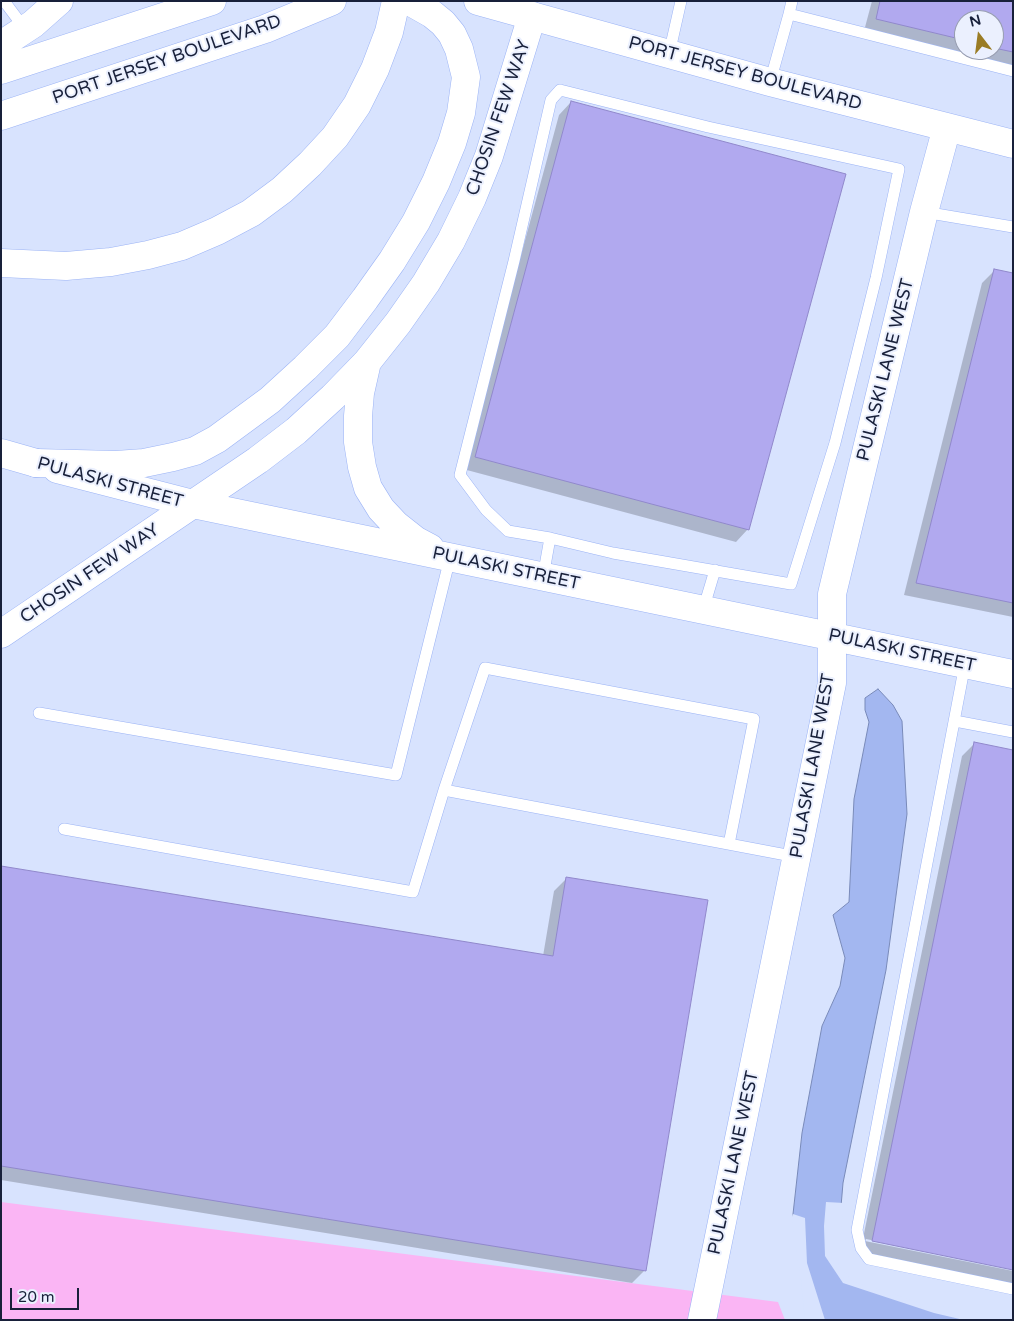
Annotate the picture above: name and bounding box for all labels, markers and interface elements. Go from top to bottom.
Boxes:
north arrow [954,10,1004,60]
street label: PORT JERSEY BOULEVARD [50,11,284,109]
text: N [968,11,983,31]
street label: PORT JERSEY BOULEVARD [626,32,864,116]
street label: CHOSIN FEW WAY [462,37,536,199]
street label: PULASKI LANE WEST [853,277,919,463]
street label: PULASKI STREET [35,453,185,513]
street label: CHOSIN FEW WAY [16,519,164,629]
street label: PULASKI STREET [430,543,582,595]
street label: PULASKI STREET [826,625,978,677]
street label: PULASKI LANE WEST [786,672,840,860]
street label: PULASKI LANE WEST [704,1069,764,1257]
scale bar [12,1278,81,1310]
text: 20 m [18,1288,55,1306]

